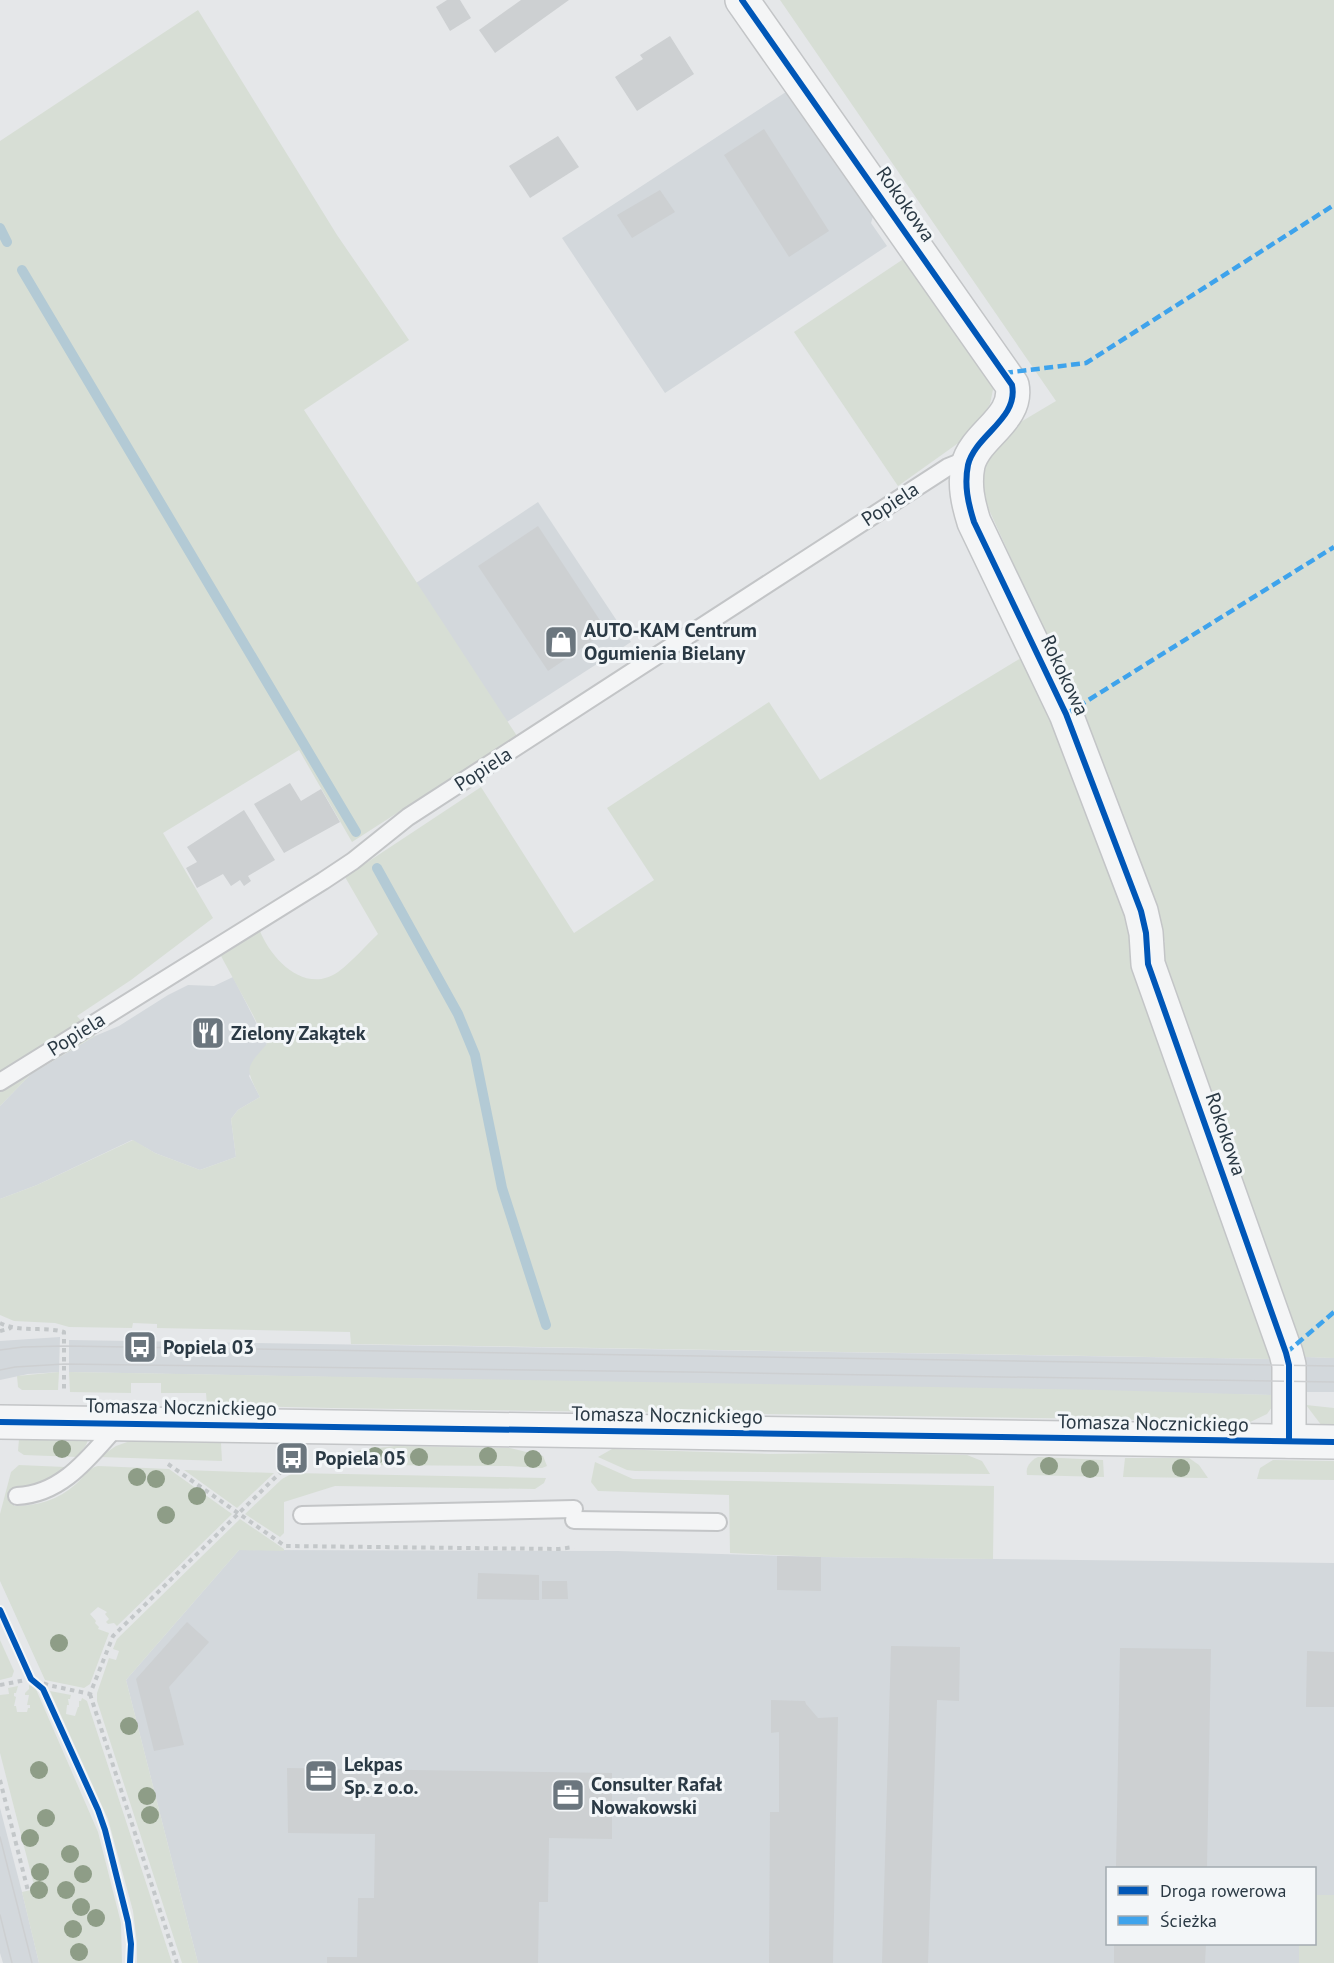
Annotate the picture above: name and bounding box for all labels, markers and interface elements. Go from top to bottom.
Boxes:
street label: Rokokowa [871,161,941,247]
street label: Popiela [856,476,924,532]
place label: AUTO-KAM Centrum Ogumienia Bielany [584,617,757,666]
shop icon: AUTO-KAM Centrum Ogumienia Bielany [543,624,579,660]
street label: Rokokowa [1035,630,1095,720]
street label: Popiela [449,741,517,797]
street label: Popiela [42,1006,110,1062]
restaurant icon: Zielony Zakątek [190,1015,226,1051]
place label: Zielony Zakątek [231,1020,366,1046]
street label: Rokokowa [1200,1089,1252,1179]
bus stop icon: Popiela 03 [122,1329,158,1365]
place label: Popiela 03 [163,1334,254,1360]
street label: Tomasza Nocznickiego [85,1392,277,1422]
street label: Tomasza Nocznickiego [571,1400,763,1430]
street label: Tomasza Nocznickiego [1057,1408,1249,1438]
bus stop icon: Popiela 05 [274,1440,310,1476]
place label: Popiela 05 [315,1445,406,1471]
place label: Lekpas Sp. z o.o. [344,1751,418,1800]
office icon: Lekpas Sp. z o.o. [303,1758,339,1794]
place label: Consulter Rafał Nowakowski [591,1771,723,1820]
office icon: Consulter Rafał Nowakowski [550,1777,586,1813]
legend [1106,1867,1316,1945]
text: Droga rowerowa [1160,1879,1286,1902]
text: Ścieżka [1160,1909,1217,1932]

